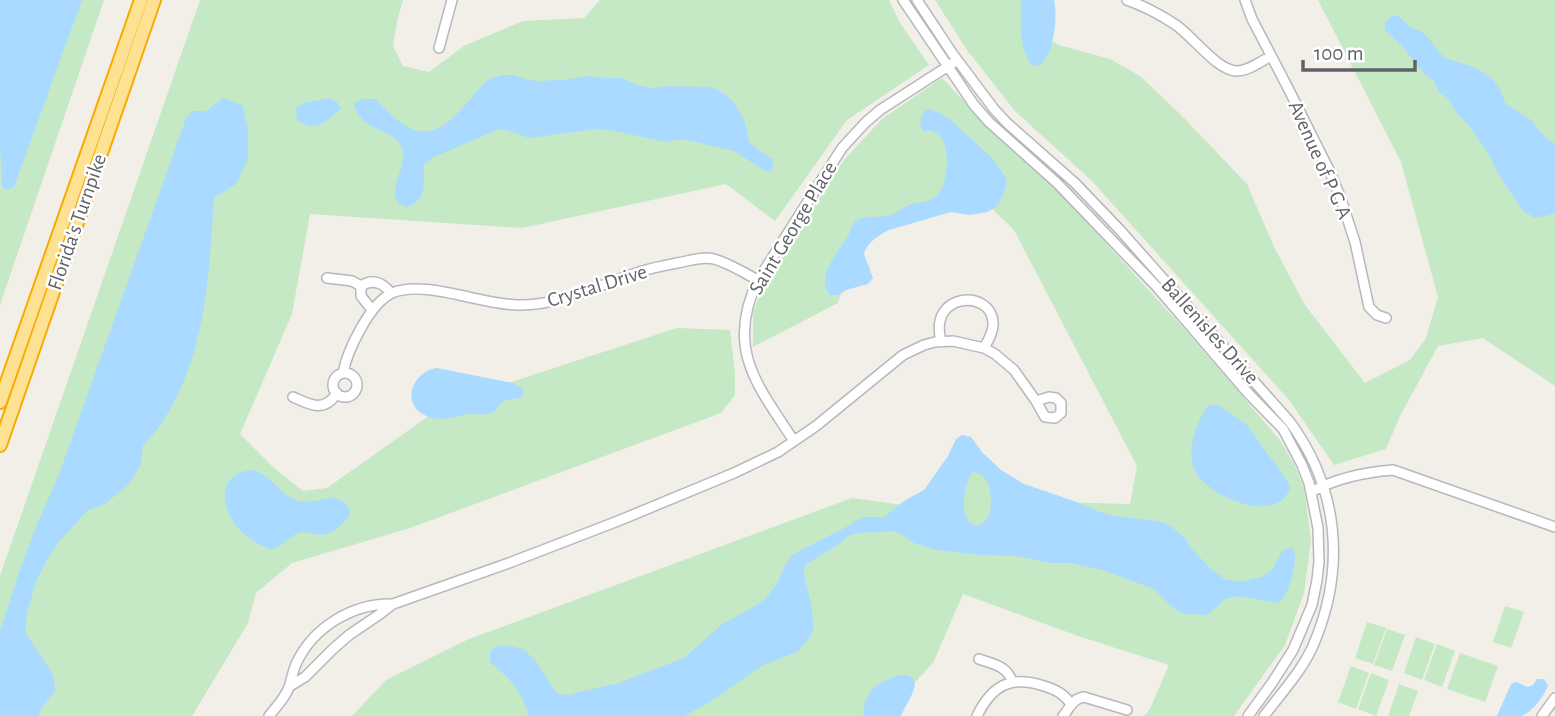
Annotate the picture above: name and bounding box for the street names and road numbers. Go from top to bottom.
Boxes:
street label: Avenue of P G A [1285,98,1355,222]
street label: Florida's Turnpike [44,151,110,293]
street label: Saint George Place [745,158,841,298]
street label: Crystal Drive [545,261,649,311]
street label: Ballenisles Drive [1157,274,1263,388]

